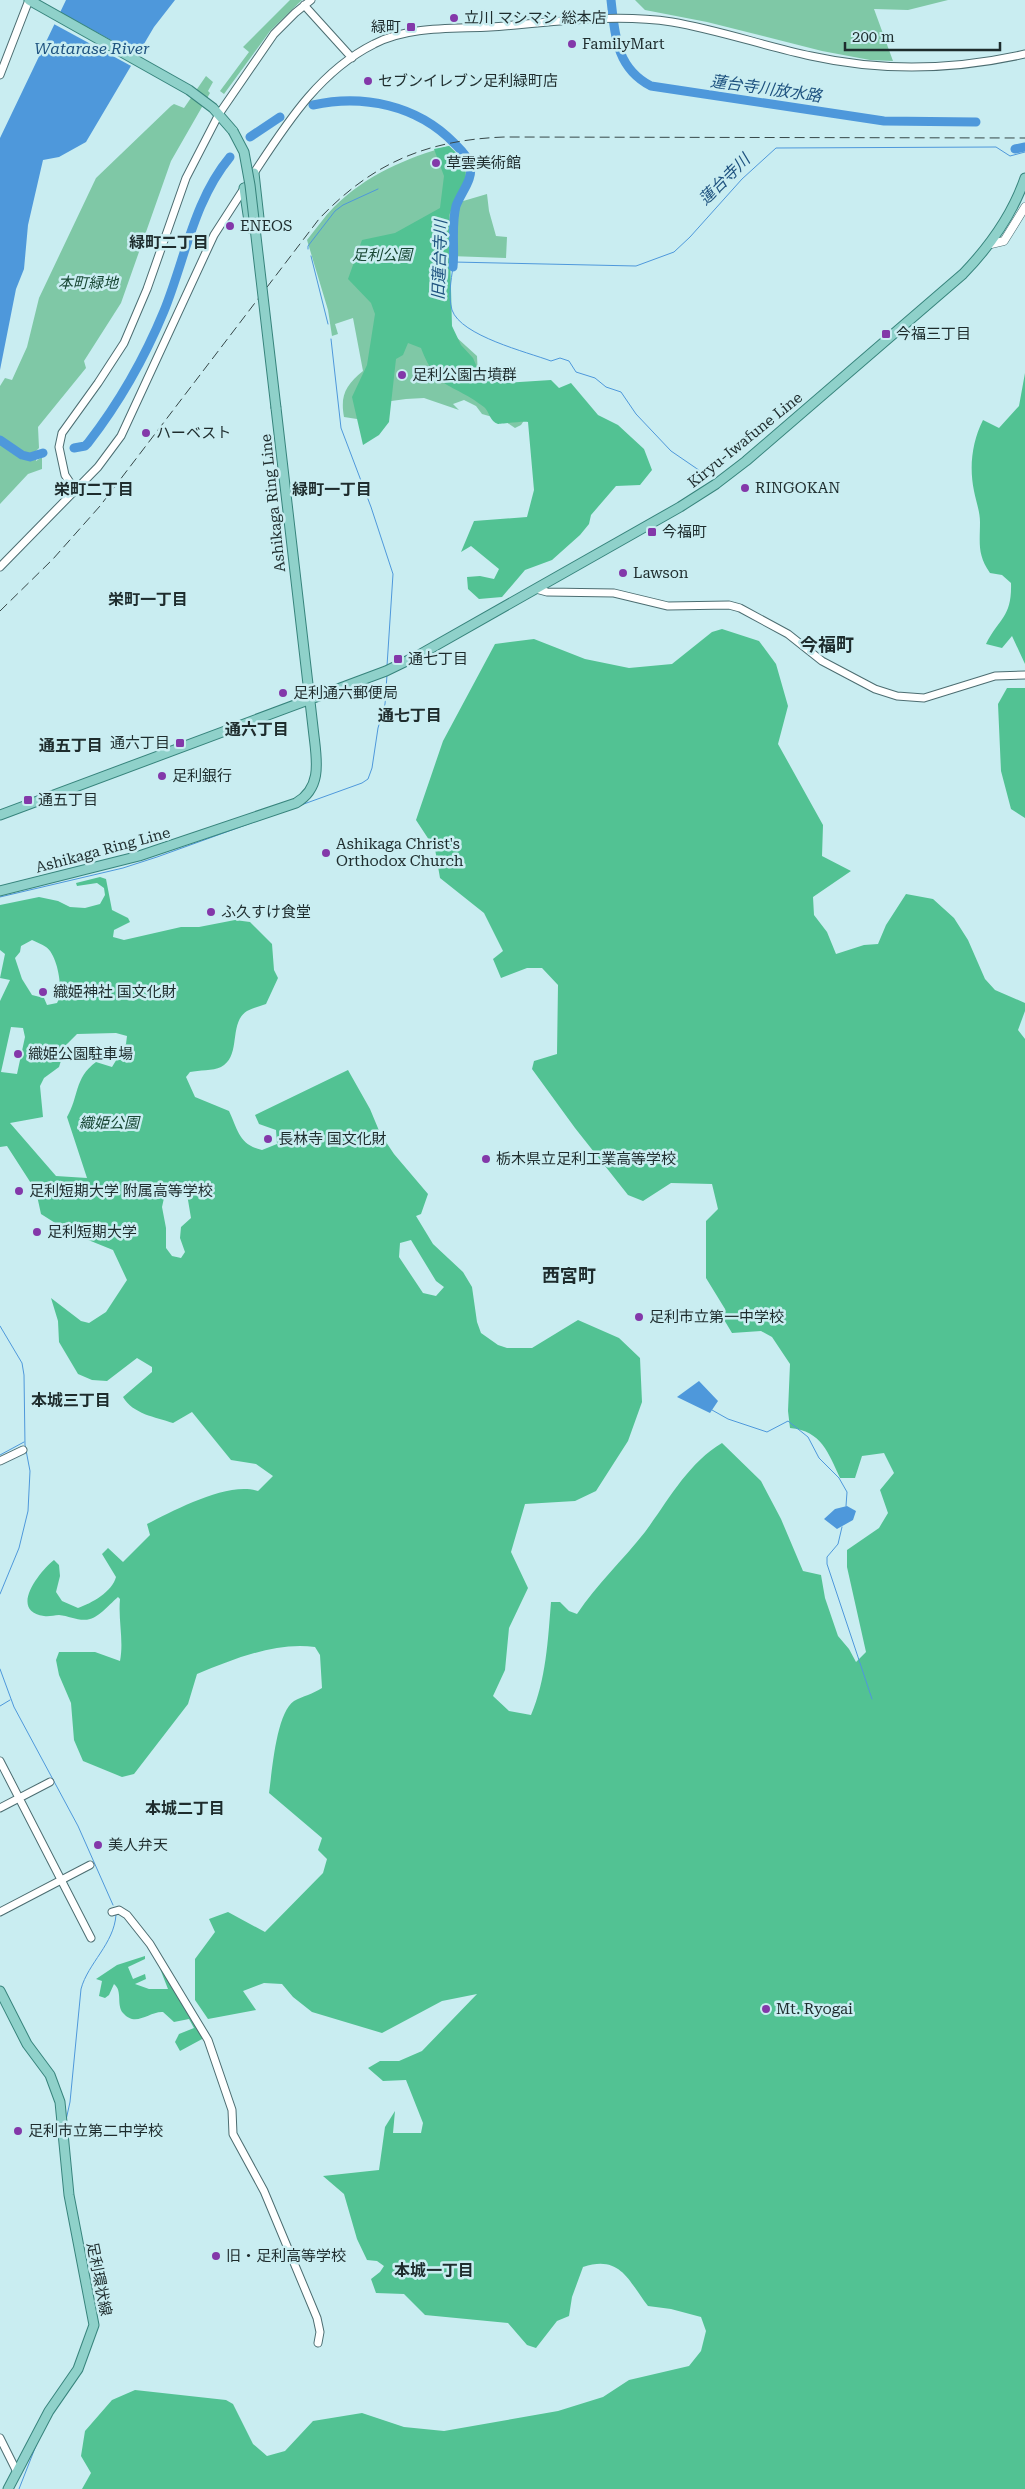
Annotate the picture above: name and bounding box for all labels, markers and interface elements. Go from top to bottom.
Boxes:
place label: 立川 マシマシ 総本店 [464,9,607,27]
marker: 立川 マシマシ 総本店 [448,12,460,24]
place label: 緑町 [371,18,401,36]
scale bar [845,20,1000,52]
marker: 緑町 [405,21,417,33]
text: 200 m [852,28,895,46]
place label: FamilyMart [582,35,665,53]
marker: FamilyMart [566,38,578,50]
water label: Watarase River [34,39,150,58]
water label: 蓮台寺川放水路 [709,71,825,106]
place label: セブンイレブン足利緑町店 [378,72,558,90]
marker: セブンイレブン足利緑町店 [362,75,374,87]
water label: 蓮台寺川 [695,149,755,209]
place label: 草雲美術館 [446,154,521,172]
marker: 草雲美術館 [430,157,442,169]
place label: ENEOS [240,217,292,235]
water label: 旧蓮台寺川 [429,218,450,300]
marker: ENEOS [224,220,236,232]
district label: 緑町二丁目 [129,233,209,252]
park label: 足利公園 [352,246,414,264]
park label: 本町緑地 [58,274,120,292]
place label: 今福三丁目 [896,325,971,343]
marker: 今福三丁目 [880,328,892,340]
place label: 足利公園古墳群 [412,366,517,384]
marker: 足利公園古墳群 [396,369,408,381]
street label: Kiryu-Iwafune Line [684,388,806,492]
place label: ハーベスト [156,424,231,442]
marker: ハーベスト [140,427,152,439]
street label: Ashikaga Ring Line [257,433,289,573]
place label: RINGOKAN [755,479,840,497]
district label: 栄町二丁目 [54,480,134,499]
district label: 緑町一丁目 [292,480,372,499]
marker: RINGOKAN [739,482,751,494]
place label: 今福町 [662,523,707,541]
marker: 今福町 [646,526,658,538]
place label: Lawson [633,564,689,582]
marker: Lawson [617,567,629,579]
district label: 栄町一丁目 [108,590,188,609]
district label: 今福町 [800,634,854,655]
place label: 通七丁目 [408,650,468,668]
marker: 通七丁目 [392,653,404,665]
place label: 足利通六郵便局 [293,684,398,702]
marker: 足利通六郵便局 [277,687,289,699]
district label: 通七丁目 [378,706,442,725]
district label: 通六丁目 [225,720,289,739]
place label: 通六丁目 [110,734,170,752]
district label: 通五丁目 [39,736,103,755]
marker: 通六丁目 [174,737,186,749]
place label: 足利銀行 [172,767,232,785]
marker: 足利銀行 [156,770,168,782]
place label: 通五丁目 [38,791,98,809]
marker: 通五丁目 [22,794,34,806]
street label: Ashikaga Ring Line [34,823,172,877]
place label: Ashikaga Christ's Orthodox Church [336,835,464,870]
marker: Ashikaga Christ's Orthodox Church [320,847,332,859]
place label: ふ久すけ食堂 [221,903,311,921]
marker: ふ久すけ食堂 [205,906,217,918]
place label: 織姫神社 国文化財 [53,983,177,1001]
marker: 織姫神社 国文化財 [37,986,49,998]
place label: 織姫公園駐車場 [28,1045,133,1063]
marker: 織姫公園駐車場 [12,1048,24,1060]
park label: 織姫公園 [79,1114,141,1132]
place label: 長林寺 国文化財 [278,1130,387,1148]
marker: 長林寺 国文化財 [262,1133,274,1145]
place label: 栃木県立足利工業高等学校 [496,1150,676,1168]
marker: 栃木県立足利工業高等学校 [480,1153,492,1165]
place label: 足利短期大学 附属高等学校 [29,1182,213,1200]
marker: 足利短期大学 附属高等学校 [13,1185,25,1197]
place label: 足利短期大学 [47,1223,137,1241]
marker: 足利短期大学 [31,1226,43,1238]
district label: 西宮町 [542,1265,596,1286]
place label: 足利市立第一中学校 [649,1308,784,1326]
marker: 足利市立第一中学校 [633,1311,645,1323]
district label: 本城三丁目 [31,1391,111,1410]
district label: 本城二丁目 [145,1799,225,1818]
place label: 美人弁天 [108,1836,168,1854]
marker: 美人弁天 [92,1839,104,1851]
place label: Mt. Ryogai [776,2000,853,2018]
marker: Mt. Ryogai [760,2003,772,2015]
place label: 足利市立第二中学校 [28,2122,163,2140]
marker: 足利市立第二中学校 [12,2125,24,2137]
street label: 足利環状線 [83,2240,115,2318]
place label: 旧・足利高等学校 [226,2247,346,2265]
marker: 旧・足利高等学校 [210,2250,222,2262]
district label: 本城一丁目 [394,2261,474,2280]

